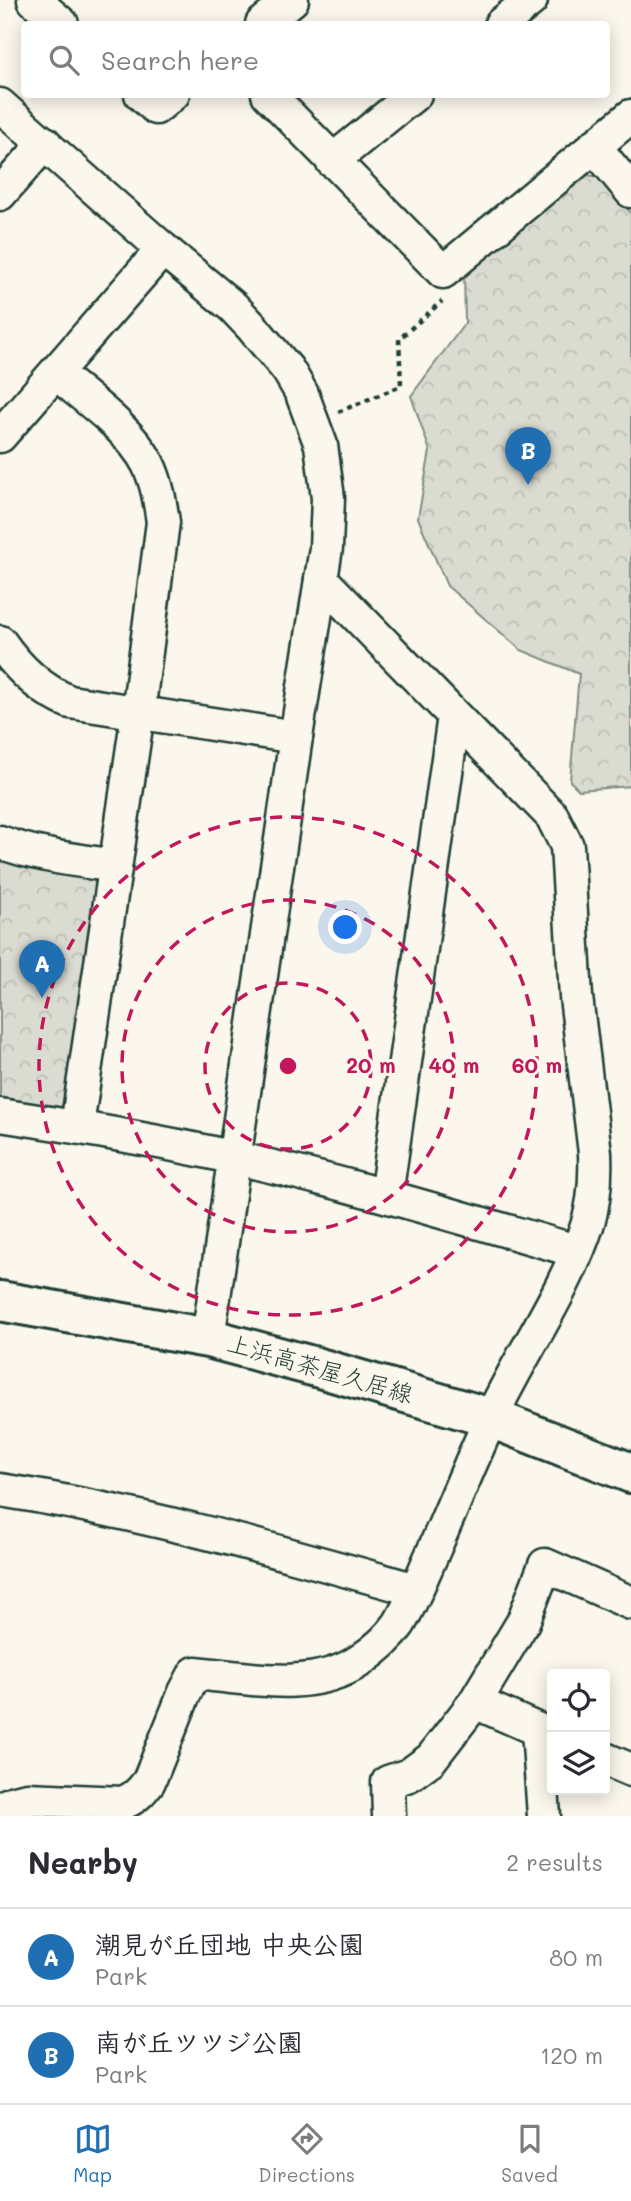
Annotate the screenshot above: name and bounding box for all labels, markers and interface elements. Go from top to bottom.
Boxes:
search box [21,21,610,98]
icon: search [45,41,83,79]
text: Search here [101,43,259,77]
pin: B [505,427,551,485]
your location [328,910,362,944]
pin: A [19,940,65,998]
text: 20 m [346,1051,396,1078]
text: 40 m [428,1051,480,1078]
text: 60 m [512,1051,562,1078]
centre of rings [276,1054,300,1078]
street label: 上浜高茶屋久居線 [224,1326,417,1409]
map controls [547,1669,610,1795]
button: locate [547,1669,610,1732]
button: layers [547,1732,610,1795]
text: Nearby [28,1842,138,1882]
text: 2 results [506,1847,603,1877]
text: 潮見が丘団地 中央公園 [95,1927,364,1961]
text: A [43,1942,59,1972]
text: 80 m [549,1942,603,1972]
text: Park [95,1961,147,1991]
text: 南が丘ツツジ公園 [95,2025,303,2059]
text: B [43,2040,59,2070]
text: 120 m [540,2040,603,2070]
text: Park [95,2059,147,2089]
tab: Map [73,2120,112,2187]
tab: Directions [258,2120,355,2187]
tab: Saved [501,2120,558,2187]

